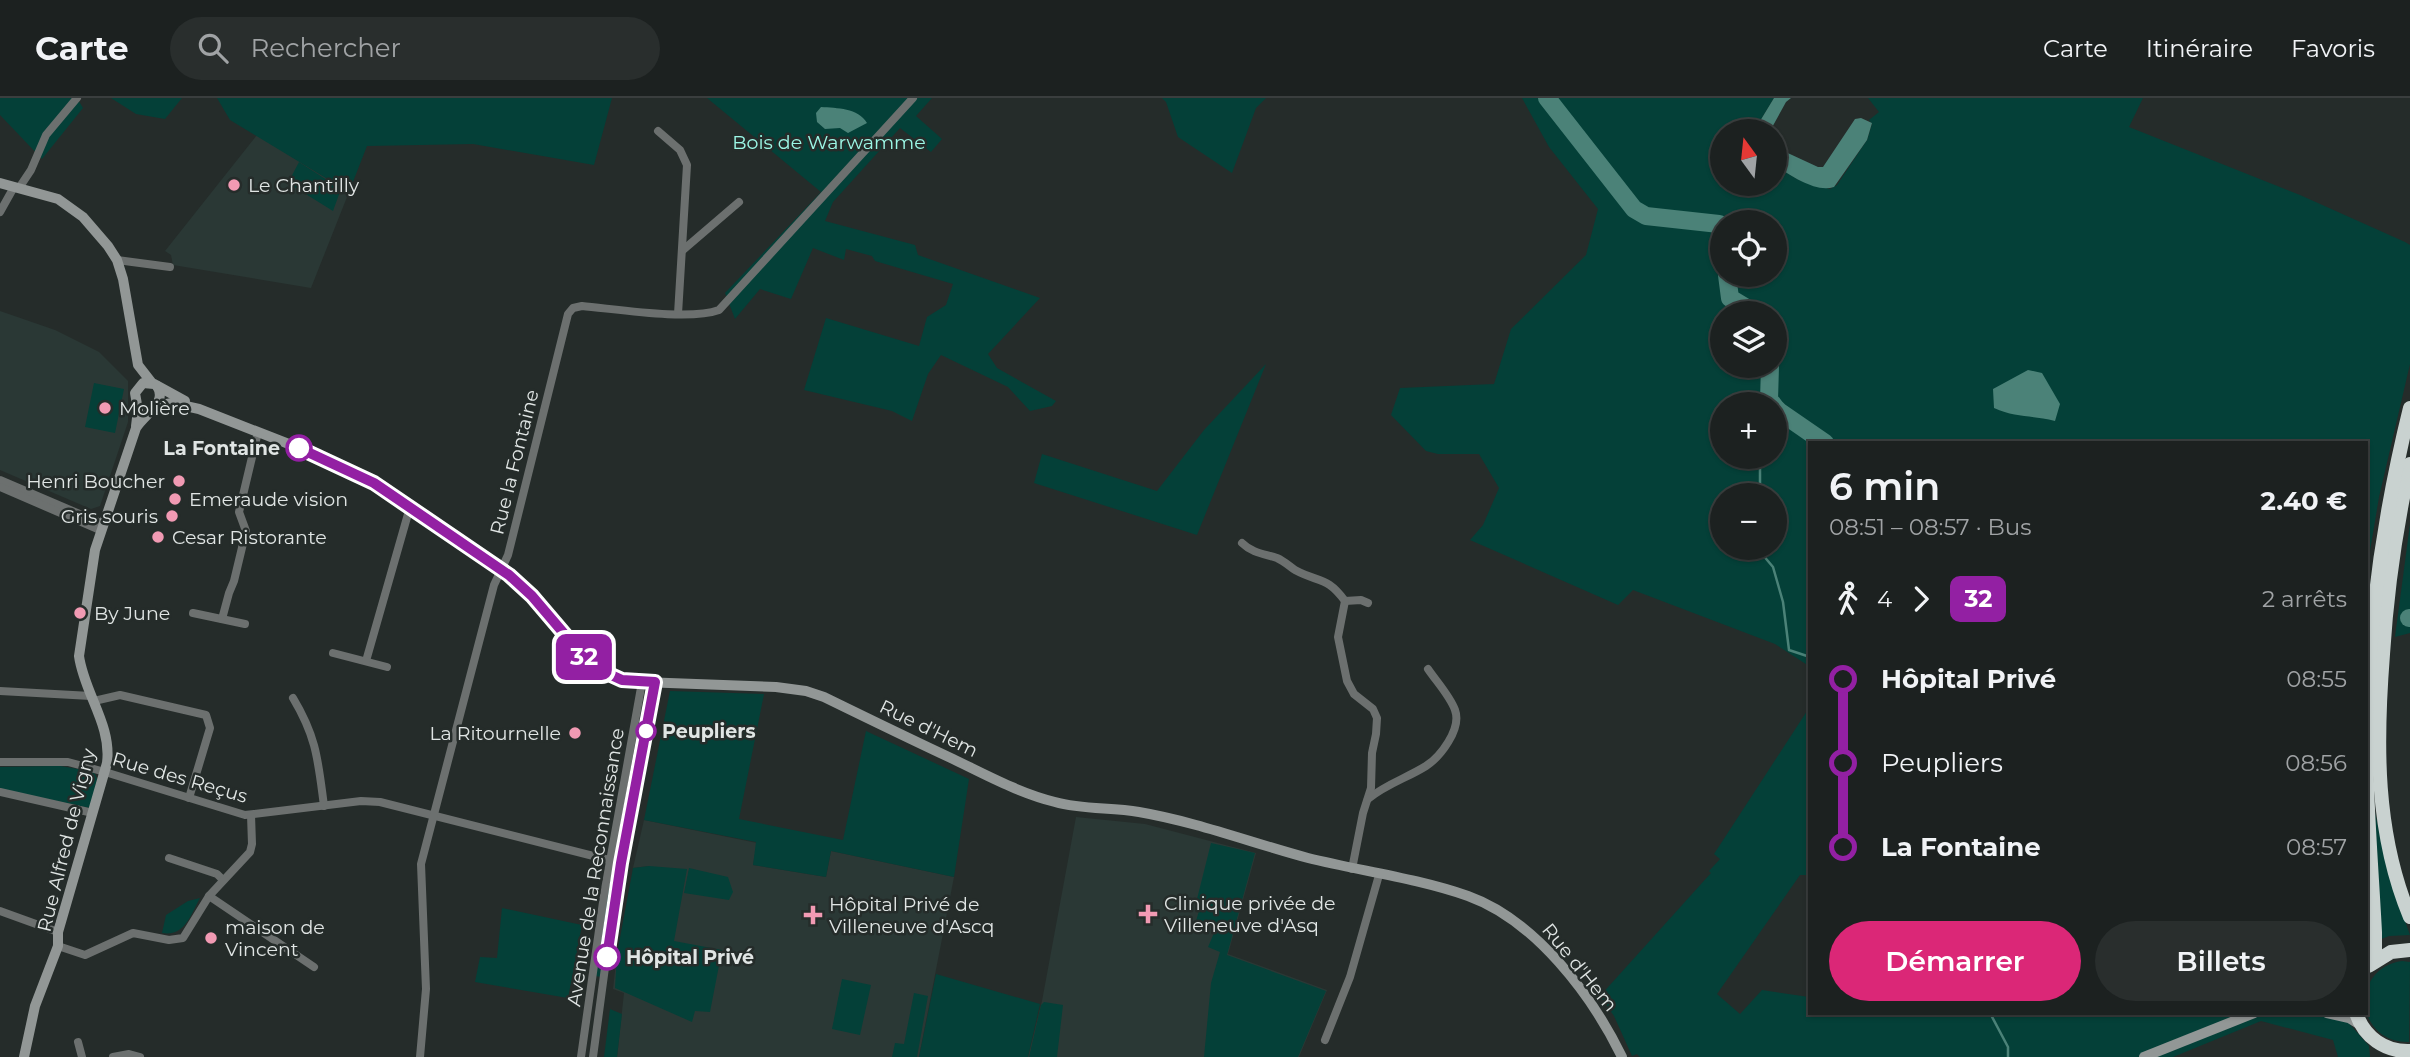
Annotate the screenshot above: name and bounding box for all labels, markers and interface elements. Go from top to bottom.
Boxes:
search box [170,17,660,80]
text: Carte [35,28,128,68]
icon: search [194,29,232,67]
text: Rechercher [250,32,401,64]
text: Carte [2043,34,2108,63]
text: Itinéraire [2146,34,2253,63]
text: Favoris [2291,34,2375,63]
north arrow [1710,119,1787,196]
map controls [1710,119,1787,560]
park label: Bois de Warwamme [732,131,926,154]
place label: Le Chantilly [248,174,360,197]
marker: Le Chantilly [226,177,242,193]
button: locate [1710,210,1787,287]
button: layers [1710,301,1787,378]
street label: Rue la Fontaine [485,387,544,537]
button: + [1710,392,1787,469]
place label: Molière [119,397,190,420]
marker: Molière [97,400,113,416]
marker: La Fontaine [286,435,312,461]
place label: La Fontaine [163,437,280,460]
text: 6 min [1829,463,1940,510]
place label: Henri Boucher [26,470,165,493]
marker: Henri Boucher [171,473,187,489]
button: − [1710,483,1787,560]
text: 2.40 € [2261,485,2347,517]
place label: Emeraude vision [189,488,348,511]
marker: Emeraude vision [167,491,183,507]
place label: Gris souris [61,505,158,528]
marker: Gris souris [164,508,180,524]
text: 08:51 – 08:57 · Bus [1829,513,2032,541]
place label: Cesar Ristorante [172,526,327,549]
marker: Cesar Ristorante [150,529,166,545]
icon: walk [1829,580,1867,618]
icon: forward [1902,580,1940,618]
text: 32 [1964,584,1992,613]
text: 4 [1877,585,1892,613]
text: 2 arrêts [2262,585,2347,613]
place label: By June [94,602,170,625]
marker: By June [72,605,88,621]
line badge: 32 [552,634,616,680]
text: 32 [570,642,598,671]
text: Hôpital Privé [1881,663,2056,695]
text: 08:55 [2286,665,2347,693]
street label: Rue d'Hem [876,695,982,762]
place label: Peupliers [662,720,756,743]
marker: Peupliers [636,721,656,741]
place label: La Ritournelle [429,722,561,745]
marker: La Ritournelle [567,725,583,741]
street label: Avenue de la Reconnaissance [562,726,629,1008]
street label: Rue Alfred de Vigny [33,745,101,934]
street label: Rue des Reçus [110,747,250,808]
text: Peupliers [1881,747,2003,779]
text: 08:56 [2285,749,2347,777]
text: La Fontaine [1881,831,2041,863]
text: 08:57 [2286,833,2347,861]
place label: Clinique privée de Villeneuve d'Asq [1164,892,1336,937]
place label: Hôpital Privé de Villeneuve d'Ascq [829,893,994,938]
marker: Clinique privée de Villeneuve d'Asq [1138,904,1158,924]
marker: Hôpital Privé de Villeneuve d'Ascq [803,905,823,925]
place label: maison de Vincent [225,916,325,961]
street label: Rue d'Hem [1537,919,1622,1016]
button: Démarrer [1829,921,2081,1001]
button: Billets [2095,921,2347,1001]
marker: maison de Vincent [203,930,219,946]
marker: Hôpital Privé [594,944,620,970]
place label: Hôpital Privé [626,946,754,969]

